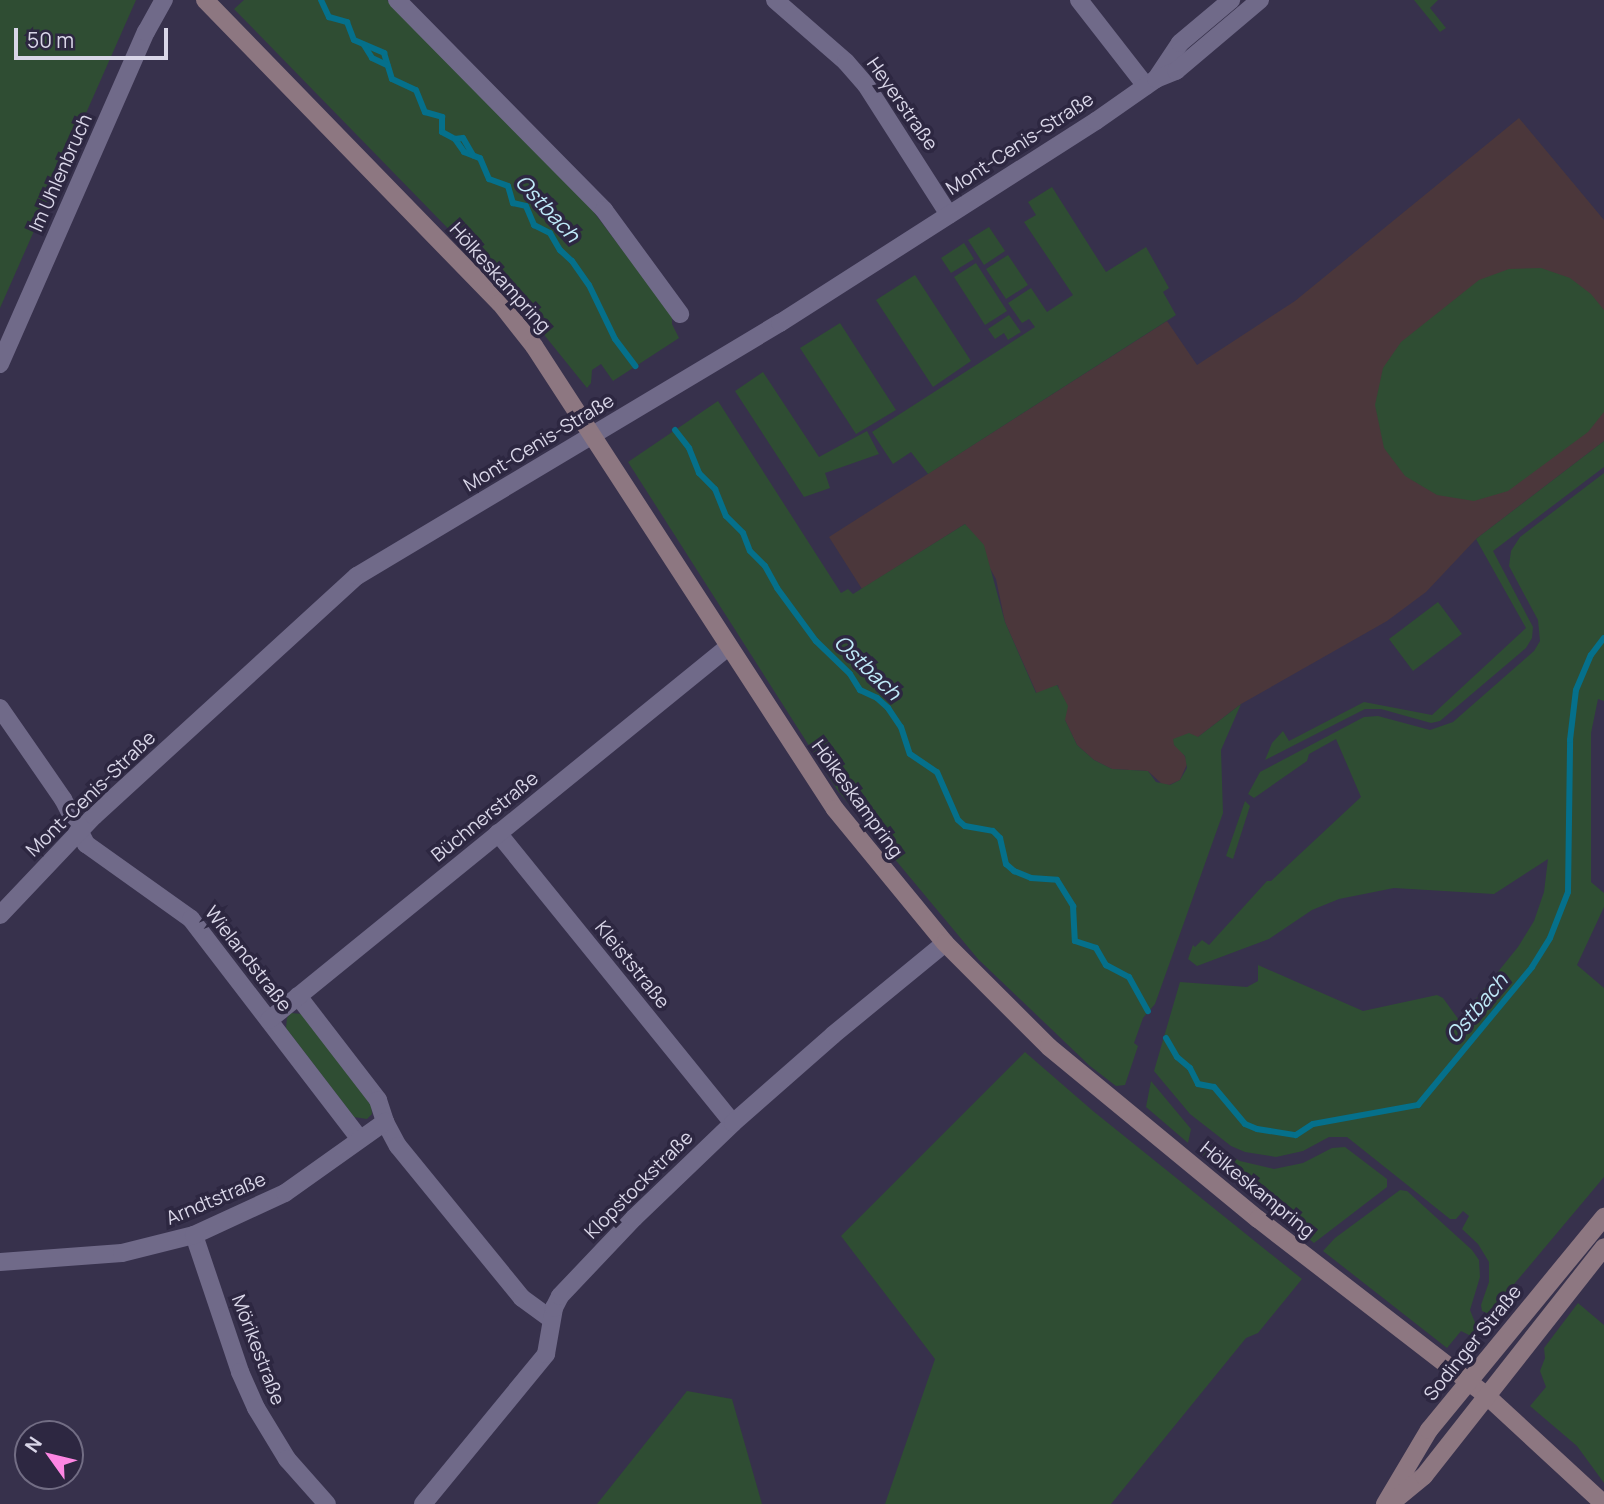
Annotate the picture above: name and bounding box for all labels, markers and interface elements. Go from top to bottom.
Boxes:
scale bar [18,14,172,58]
text: 50 m [27,26,74,54]
street label: Heyerstraße [862,53,942,155]
street label: Mont-Cenis-Straße [942,88,1098,200]
street label: Im Uhlenbruch [25,110,97,236]
water label: Ostbach [511,169,585,247]
street label: Hölkeskampring [445,218,555,338]
street label: Mont-Cenis-Straße [460,389,618,497]
water label: Ostbach [829,629,907,705]
street label: Mont-Cenis-Straße [22,726,160,862]
street label: Hölkeskampring [807,736,907,862]
street label: Büchnerstraße [427,767,543,867]
street label: Wielandstraße [200,902,296,1016]
street label: Kleiststraße [590,917,674,1013]
water label: Ostbach [1440,968,1512,1048]
street label: Klopstockstraße [580,1126,698,1244]
street label: Hölkeskampring [1195,1137,1319,1243]
street label: Arndtstraße [163,1168,269,1230]
street label: Sodinger Straße [1420,1281,1526,1405]
street label: Mörikestraße [227,1292,289,1408]
north arrow [14,1420,84,1490]
text: N [19,1431,48,1457]

